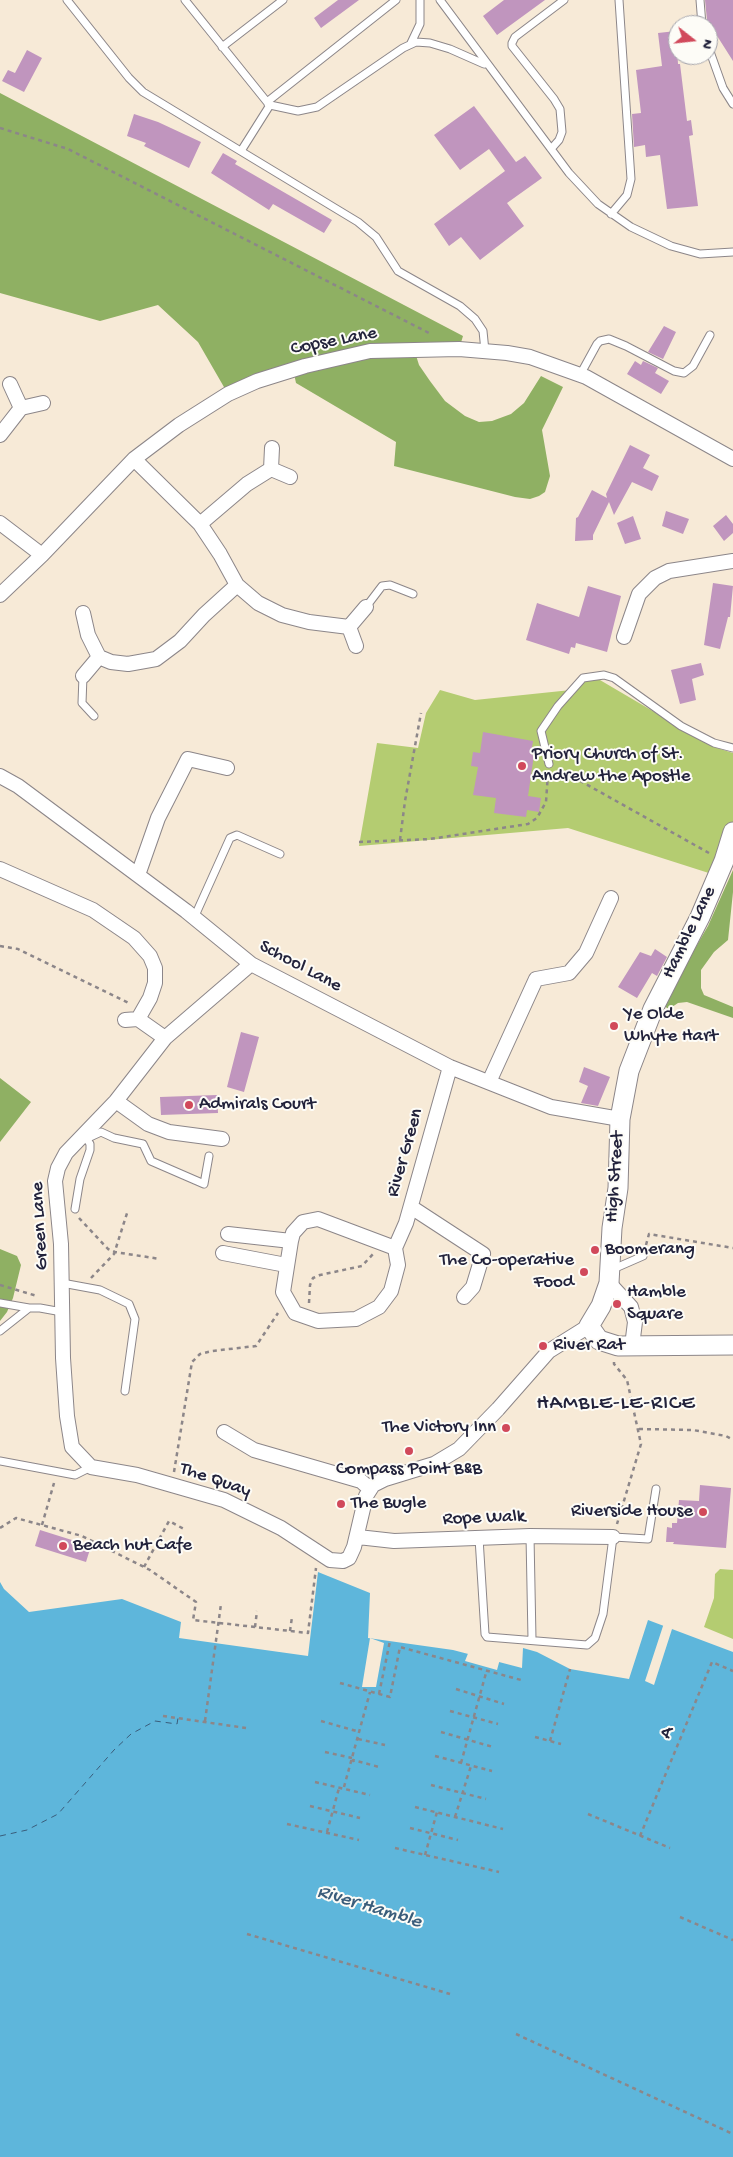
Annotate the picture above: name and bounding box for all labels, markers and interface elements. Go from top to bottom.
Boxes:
north arrow [668,15,718,65]
text: N [698,37,716,51]
street label: Copse Lane [289,322,379,362]
place label: Priory Church of St. Andrew the Apostle [532,744,691,788]
marker: Priory Church of St. Andrew the Apostle [516,760,528,772]
street label: Hamble Lane [658,883,722,983]
street label: School Lane [255,936,345,998]
place label: Ye Olde Whyte Hart [624,1004,718,1048]
marker: Ye Olde Whyte Hart [608,1020,620,1032]
place label: Admirals Court [199,1094,315,1116]
marker: Admirals Court [183,1099,195,1111]
street label: River Green [383,1106,429,1200]
street label: High Street [601,1131,631,1223]
street label: Green Lane [27,1181,55,1271]
place label: Boomerang [605,1239,695,1261]
marker: Boomerang [589,1244,601,1256]
place label: The Co-operative Food [440,1250,574,1294]
marker: The Co-operative Food [578,1266,590,1278]
place label: Hamble Square [627,1282,686,1326]
marker: Hamble Square [611,1298,623,1310]
place label: River Rat [553,1335,625,1357]
marker: River Rat [537,1340,549,1352]
district label: HAMBLE-LE-RICE [535,1392,697,1418]
place label: The Victory Inn [382,1417,496,1439]
marker: The Victory Inn [500,1422,512,1434]
marker: Compass Point B&B [403,1445,415,1457]
street label: The Quay [177,1458,253,1504]
place label: Compass Point B&B [336,1459,482,1481]
place label: The Bugle [351,1493,426,1515]
marker: The Bugle [335,1498,347,1510]
place label: Riverside House [571,1501,693,1523]
street label: Rope Walk [442,1506,526,1532]
marker: Riverside House [697,1506,709,1518]
place label: Beach hut Cafe [73,1535,192,1557]
marker: Beach hut Cafe [57,1540,69,1552]
street label: A [655,1724,681,1742]
water label: River Hamble [314,1881,424,1935]

